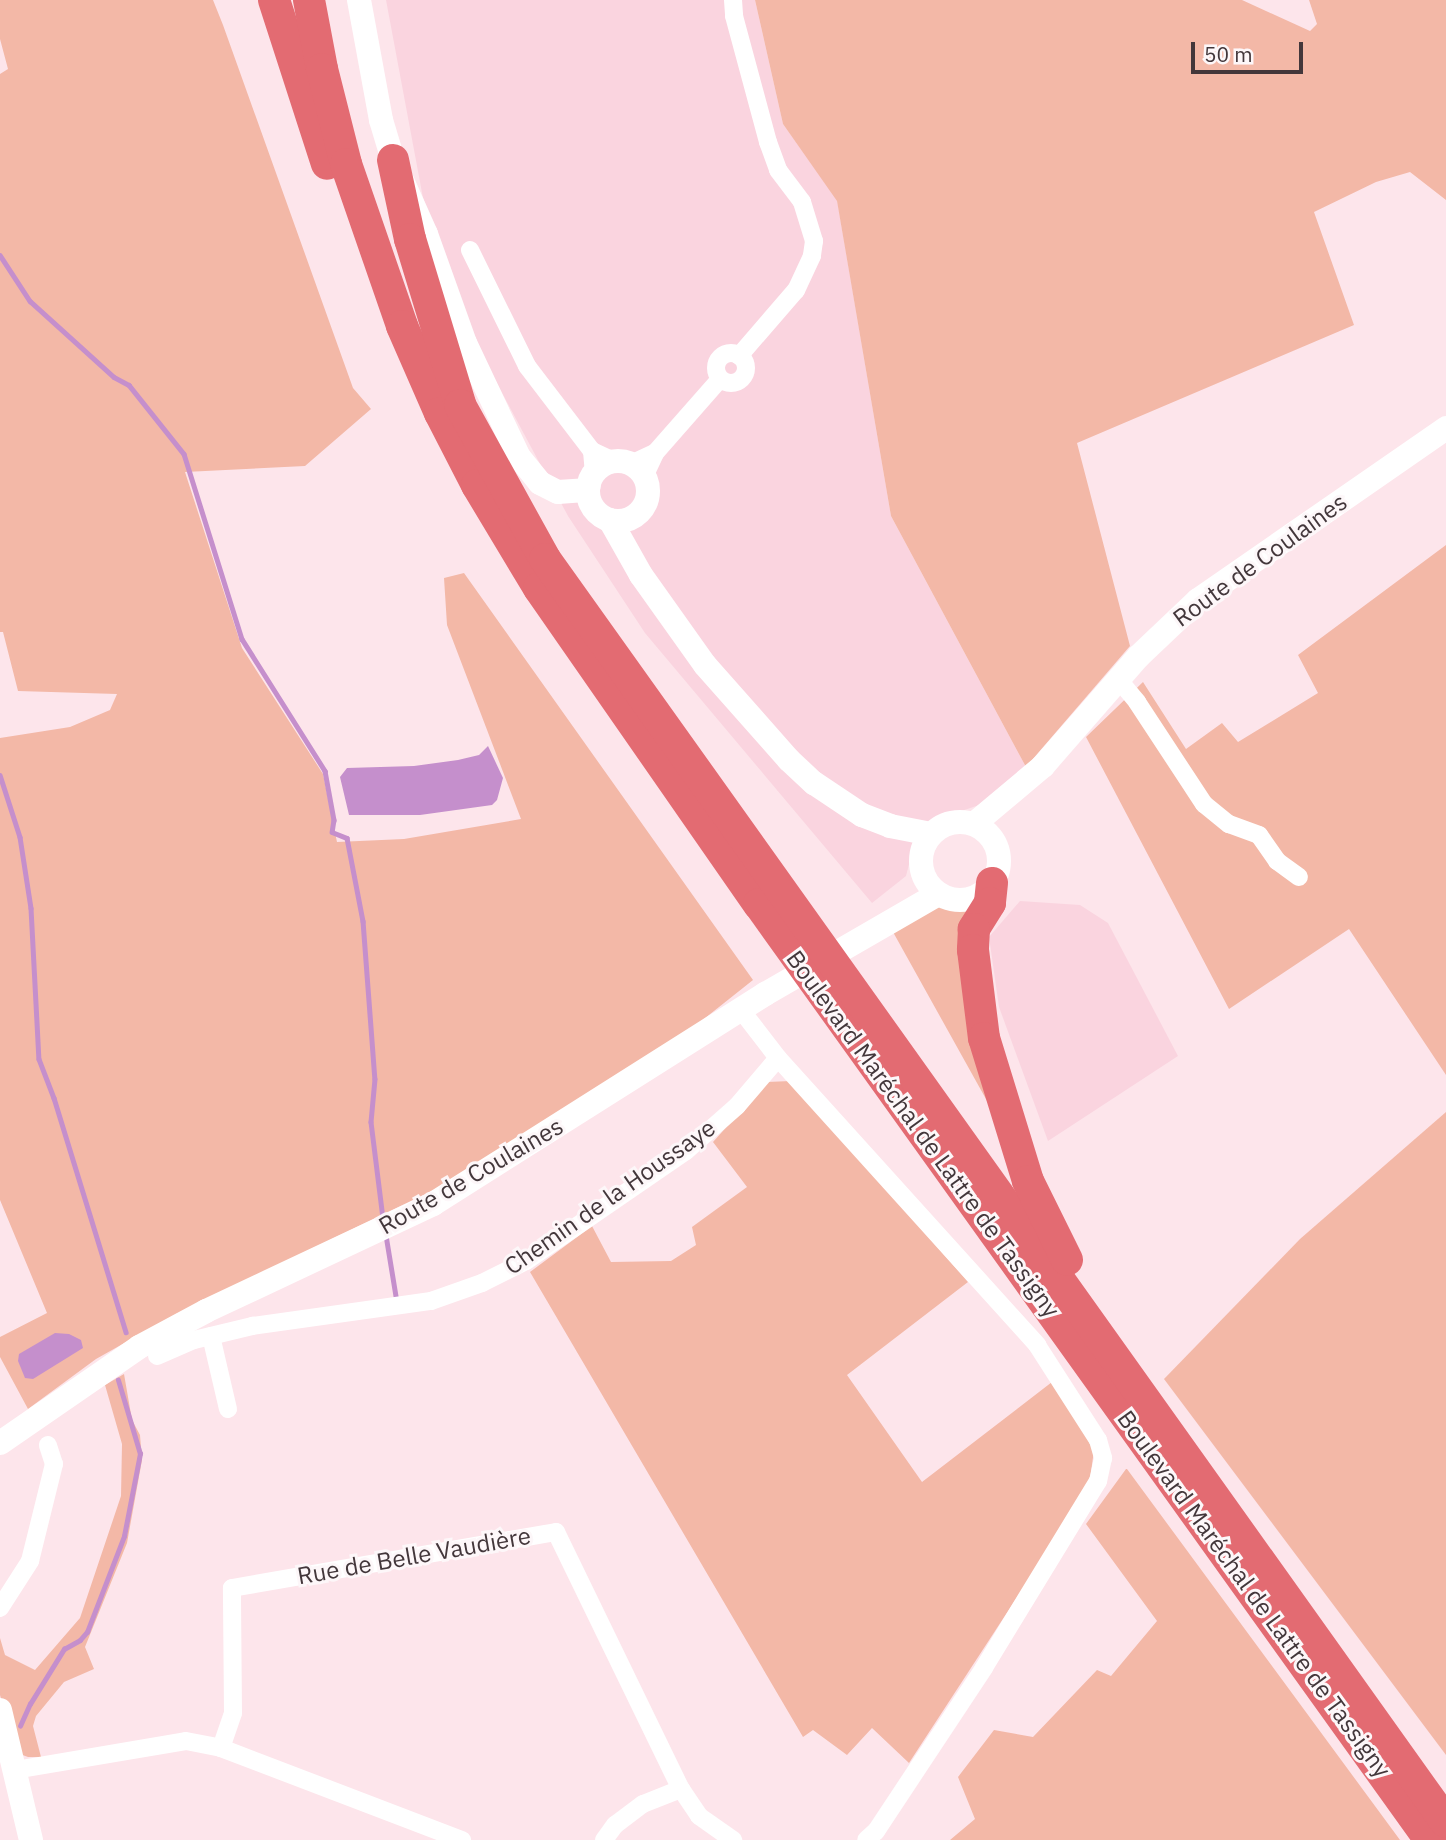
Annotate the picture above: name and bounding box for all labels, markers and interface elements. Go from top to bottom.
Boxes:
scale bar [1194,28,1306,72]
text: 50 m [1204,40,1253,68]
street label: Route de Coulaines [1167,487,1353,633]
street label: Boulevard Maréchal de Lattre de Tassigny [780,945,1066,1323]
street label: Route de Coulaines [374,1112,568,1240]
street label: Chemin de la Houssaye [499,1113,721,1281]
street label: Boulevard Maréchal de Lattre de Tassigny [1111,1405,1397,1783]
street label: Rue de Belle Vaudière [295,1521,533,1591]

